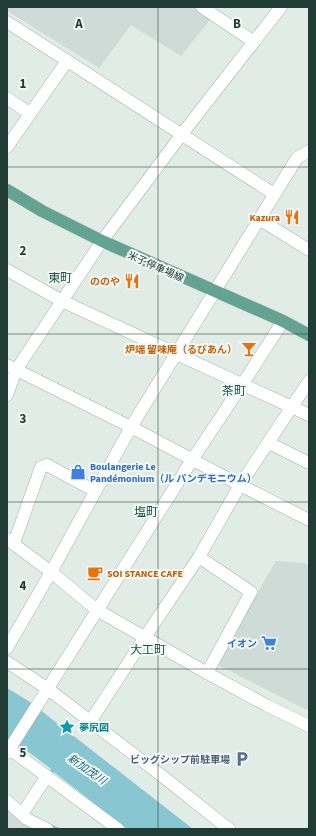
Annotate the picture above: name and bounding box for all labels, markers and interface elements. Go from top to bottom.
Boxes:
text: A [74,15,83,33]
text: B [233,15,241,33]
text: 1 [20,75,27,93]
restaurant icon: Kazura [283,208,301,226]
place label: Kazura [249,211,280,225]
text: 2 [20,242,27,260]
street label: 米子停車場線 [125,248,186,286]
district label: 東町 [48,270,72,287]
restaurant icon: ののや [123,272,141,290]
place label: ののや [90,275,120,289]
bar icon: 炉端 留味庵（るびあん） [240,340,258,358]
place label: 炉端 留味庵（るびあん） [125,343,237,357]
district label: 茶町 [222,383,246,400]
text: 3 [20,410,27,428]
place label: Boulangerie Le Pandémonium（ル パンデモニウム） [90,460,257,486]
shop icon: Boulangerie Le Pandémonium（ル パンデモニウム） [69,463,87,481]
district label: 塩町 [134,504,158,521]
cafe icon: SOI STANCE CAFE [86,564,104,582]
place label: SOI STANCE CAFE [107,567,183,581]
text: 4 [20,577,27,595]
supermarket icon: イオン [260,634,278,652]
place label: イオン [227,637,257,651]
district label: 大工町 [130,642,166,659]
place icon: 夢尻図 [58,718,76,736]
place label: 夢尻図 [79,721,109,735]
text: 5 [20,744,27,762]
parking icon: ビッグシップ前駐車場 [233,750,251,768]
water label: 新加茂川 [64,751,110,789]
place label: ビッグシップ前駐車場 [130,753,230,767]

